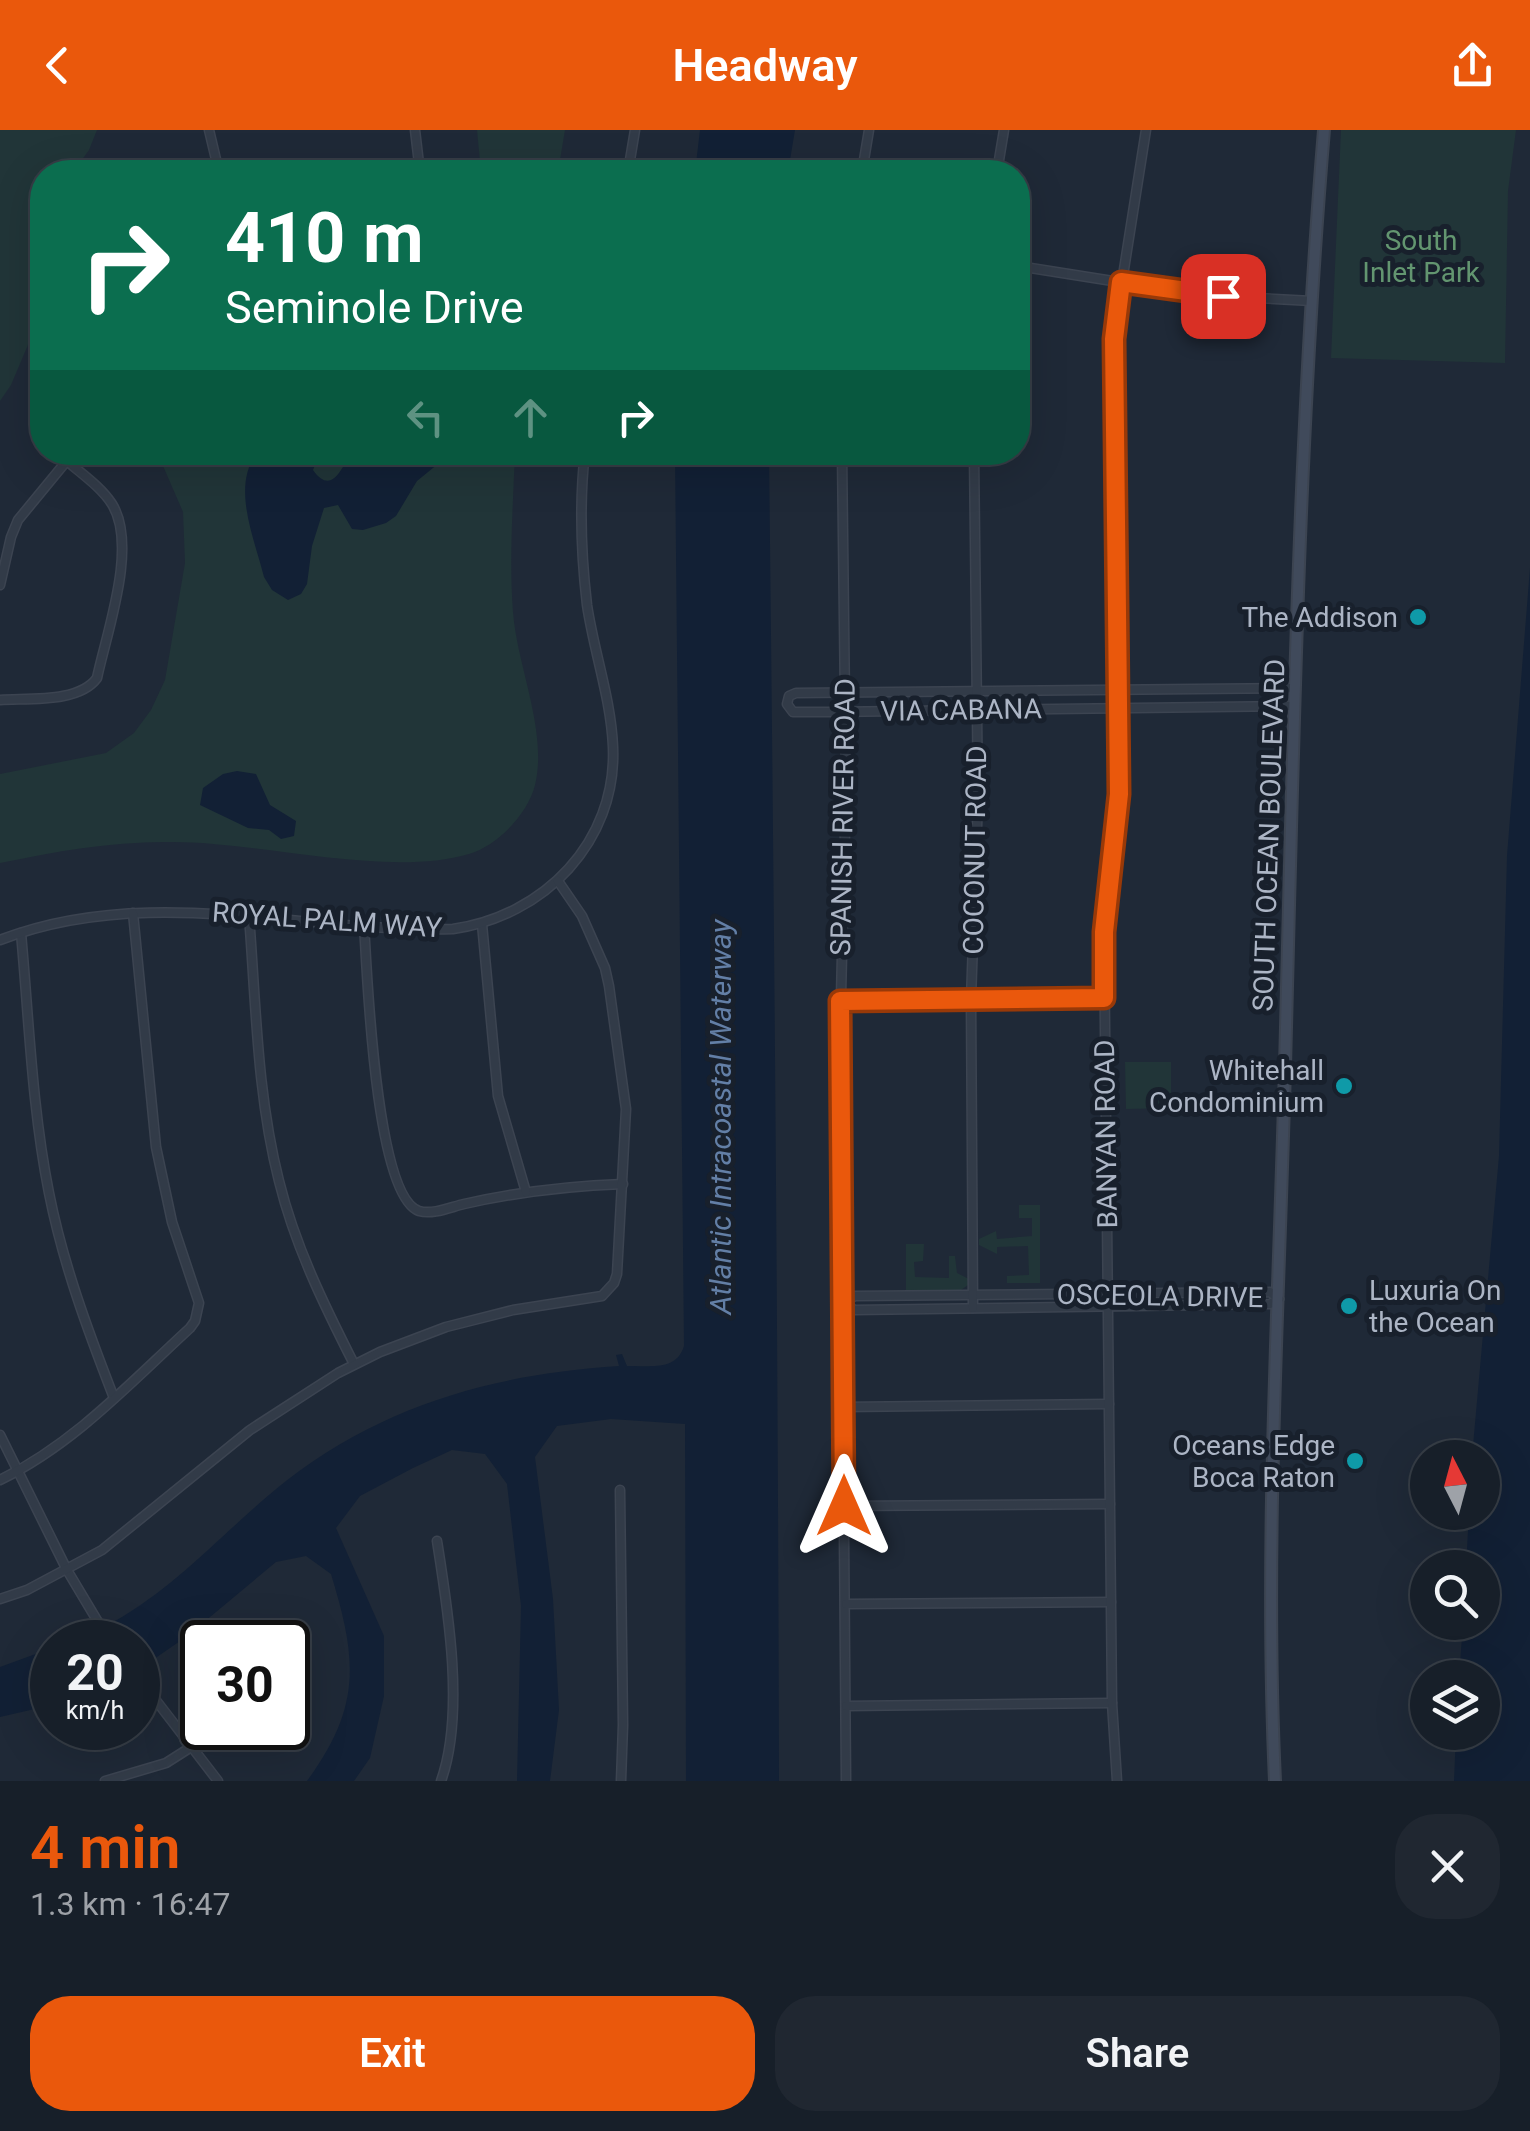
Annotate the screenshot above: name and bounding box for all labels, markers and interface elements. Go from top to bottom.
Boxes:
icon: back [30,38,85,93]
icon: share [1445,38,1500,93]
text: Headway [673,39,858,92]
text: 410 m [225,197,424,279]
icon: right [60,200,190,330]
park label: South Inlet Park [1362,224,1480,289]
pin [1181,254,1266,339]
icon: arrive [1196,269,1251,324]
text: Seminole Drive [225,281,524,334]
icon: left [398,390,453,445]
icon: ahead [503,390,558,445]
icon: right [608,390,663,445]
place label: The Addison [1242,601,1398,634]
marker: The Addison [1407,606,1429,628]
street label: SOUTH OCEAN BOULEVARD [1246,658,1292,1012]
street label: SPANISH RIVER ROAD [824,678,862,956]
street label: VIA CABANA [880,692,1042,728]
street label: COCONUT ROAD [957,745,993,955]
street label: ROYAL PALM WAY [211,896,443,945]
water label: Atlantic Intracoastal Waterway [703,918,738,1317]
street label: BANYAN ROAD [1088,1039,1124,1229]
place label: Whitehall Condominium [1149,1054,1324,1119]
marker: Whitehall Condominium [1333,1075,1355,1097]
place label: Luxuria On the Ocean [1369,1274,1501,1339]
street label: OSCEOLA DRIVE [1056,1278,1264,1314]
marker: Luxuria On the Ocean [1338,1295,1360,1317]
place label: Oceans Edge Boca Raton [1172,1429,1335,1494]
north arrow [1410,1440,1500,1530]
map controls [1410,1440,1500,1750]
marker: Oceans Edge Boca Raton [1344,1450,1366,1472]
position arrow [792,1454,896,1558]
button: search [1410,1550,1500,1640]
speed limit sign: 30 [180,1620,310,1750]
text: 20 [66,1644,124,1702]
button: layers [1410,1660,1500,1750]
text: km/h [66,1696,124,1725]
text: 4 min [30,1812,180,1883]
button: close [1395,1814,1500,1919]
text: 1.3 km · 16:47 [30,1885,231,1923]
button: Exit [30,1996,755,2111]
button: Share [775,1996,1500,2111]

